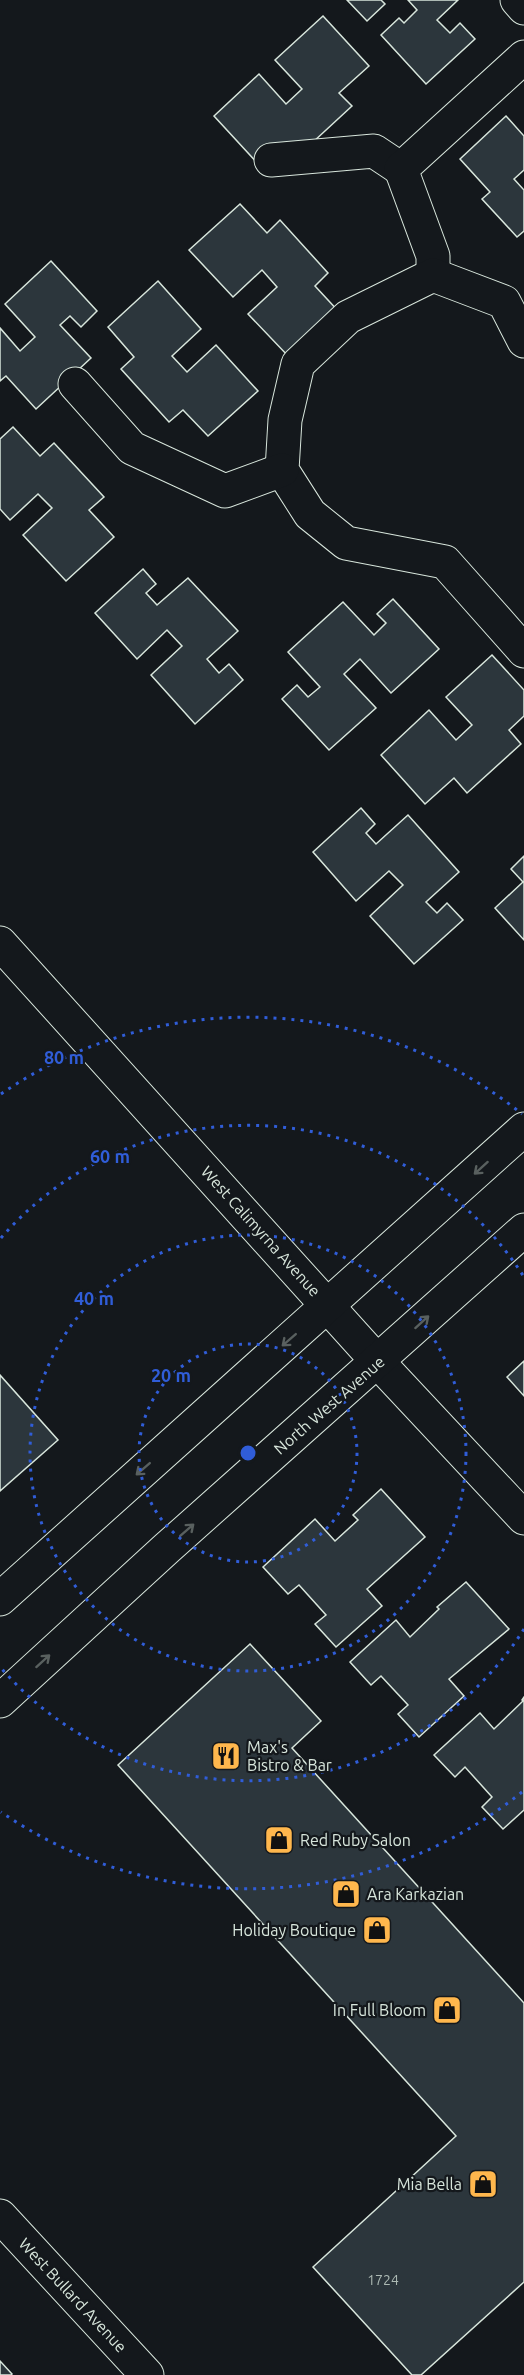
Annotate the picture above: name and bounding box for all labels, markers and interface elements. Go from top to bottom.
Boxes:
text: 80 m [44,1047,84,1067]
text: 60 m [90,1146,130,1166]
one-way arrow [473,1161,488,1175]
street label: West Calimyrna Avenue [198,1162,324,1300]
text: 40 m [74,1288,114,1308]
one-way arrow [414,1315,429,1329]
one-way arrow [281,1334,297,1347]
street label: North West Avenue [270,1352,388,1458]
text: 20 m [151,1365,191,1385]
centre of rings [238,1443,258,1463]
one-way arrow [135,1462,150,1476]
one-way arrow [179,1523,194,1537]
one-way arrow [35,1654,50,1668]
place label: Max's Bistro & Bar [247,1738,332,1774]
restaurant icon: Max's Bistro & Bar [210,1740,242,1772]
shop icon: Red Ruby Salon [263,1824,295,1856]
place label: Red Ruby Salon [300,1831,411,1849]
shop icon: Ara Karkazian [330,1878,362,1910]
place label: Ara Karkazian [367,1885,464,1903]
shop icon: Holiday Boutique [361,1914,393,1946]
place label: Holiday Boutique [232,1921,356,1939]
shop icon: In Full Bloom [431,1994,463,2026]
place label: In Full Bloom [333,2001,426,2019]
shop icon: Mia Bella [467,2168,499,2200]
place label: Mia Bella [397,2175,462,2193]
street label: West Bullard Avenue [16,2234,130,2356]
house number: 1724 [367,2272,399,2288]

